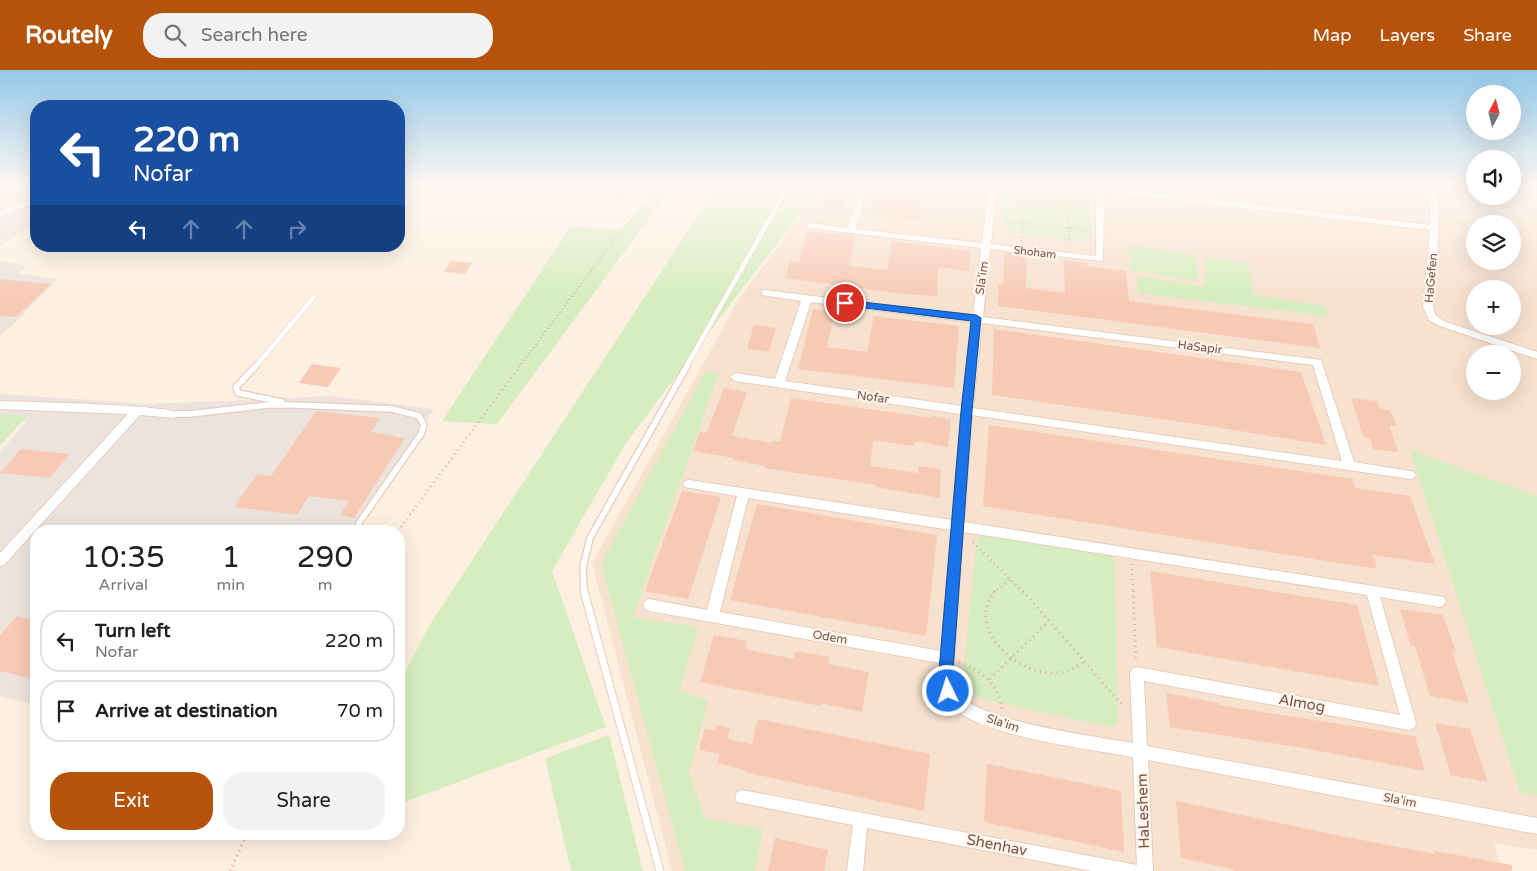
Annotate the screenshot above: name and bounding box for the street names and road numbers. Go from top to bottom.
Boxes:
street label: Shoham [1013,243,1057,262]
street label: HaGefen [1422,253,1440,303]
street label: Sla'im [973,260,991,296]
street label: HaSapir [1177,337,1224,357]
street label: Nofar [856,388,890,406]
street label: Odem [812,627,848,647]
street label: Almog [1277,690,1327,716]
street label: Sla'im [985,711,1021,735]
street label: HaLeshem [1133,773,1153,849]
street label: Sla'im [1382,790,1418,810]
street label: Shenhav [965,830,1029,860]

